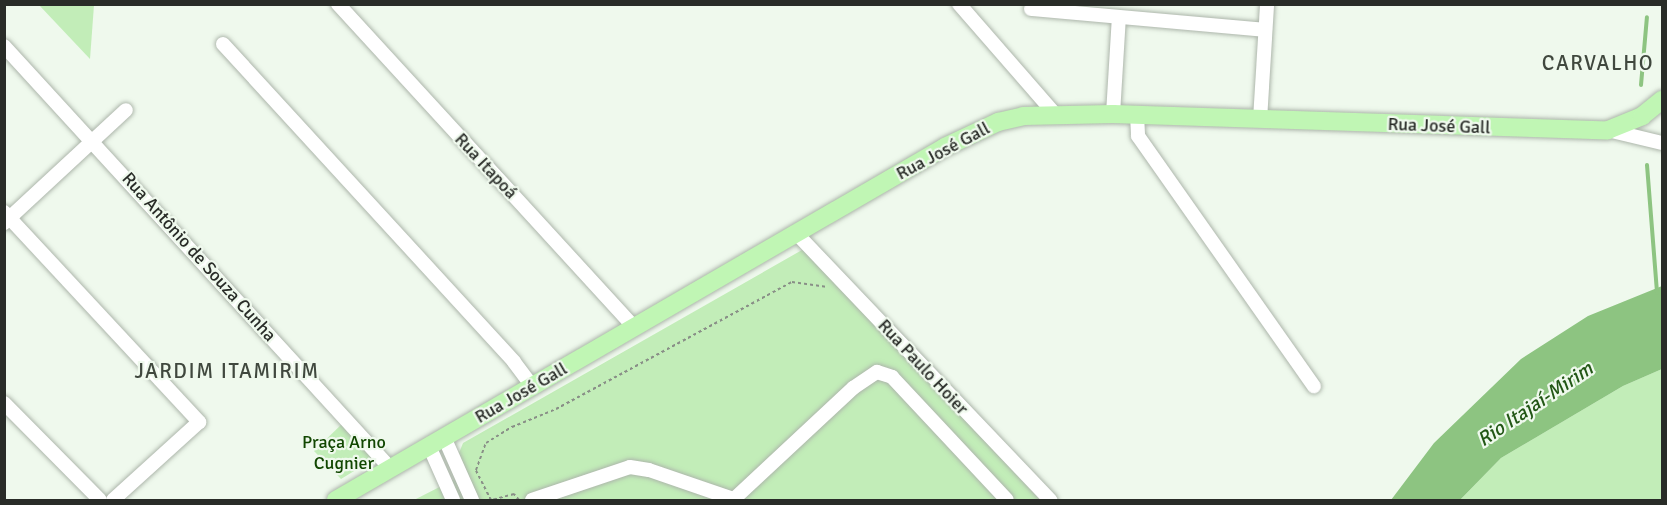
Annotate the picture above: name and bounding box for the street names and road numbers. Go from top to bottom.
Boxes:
street label: Rua José Gall [1387,113,1491,139]
street label: Rua José Gall [893,117,993,185]
street label: Rua Itapoá [450,129,522,203]
street label: Rua Antônio de Souza Cunha [117,168,281,346]
street label: Rua Paulo Hoier [873,315,973,419]
street label: Rua José Gall [471,358,571,428]

